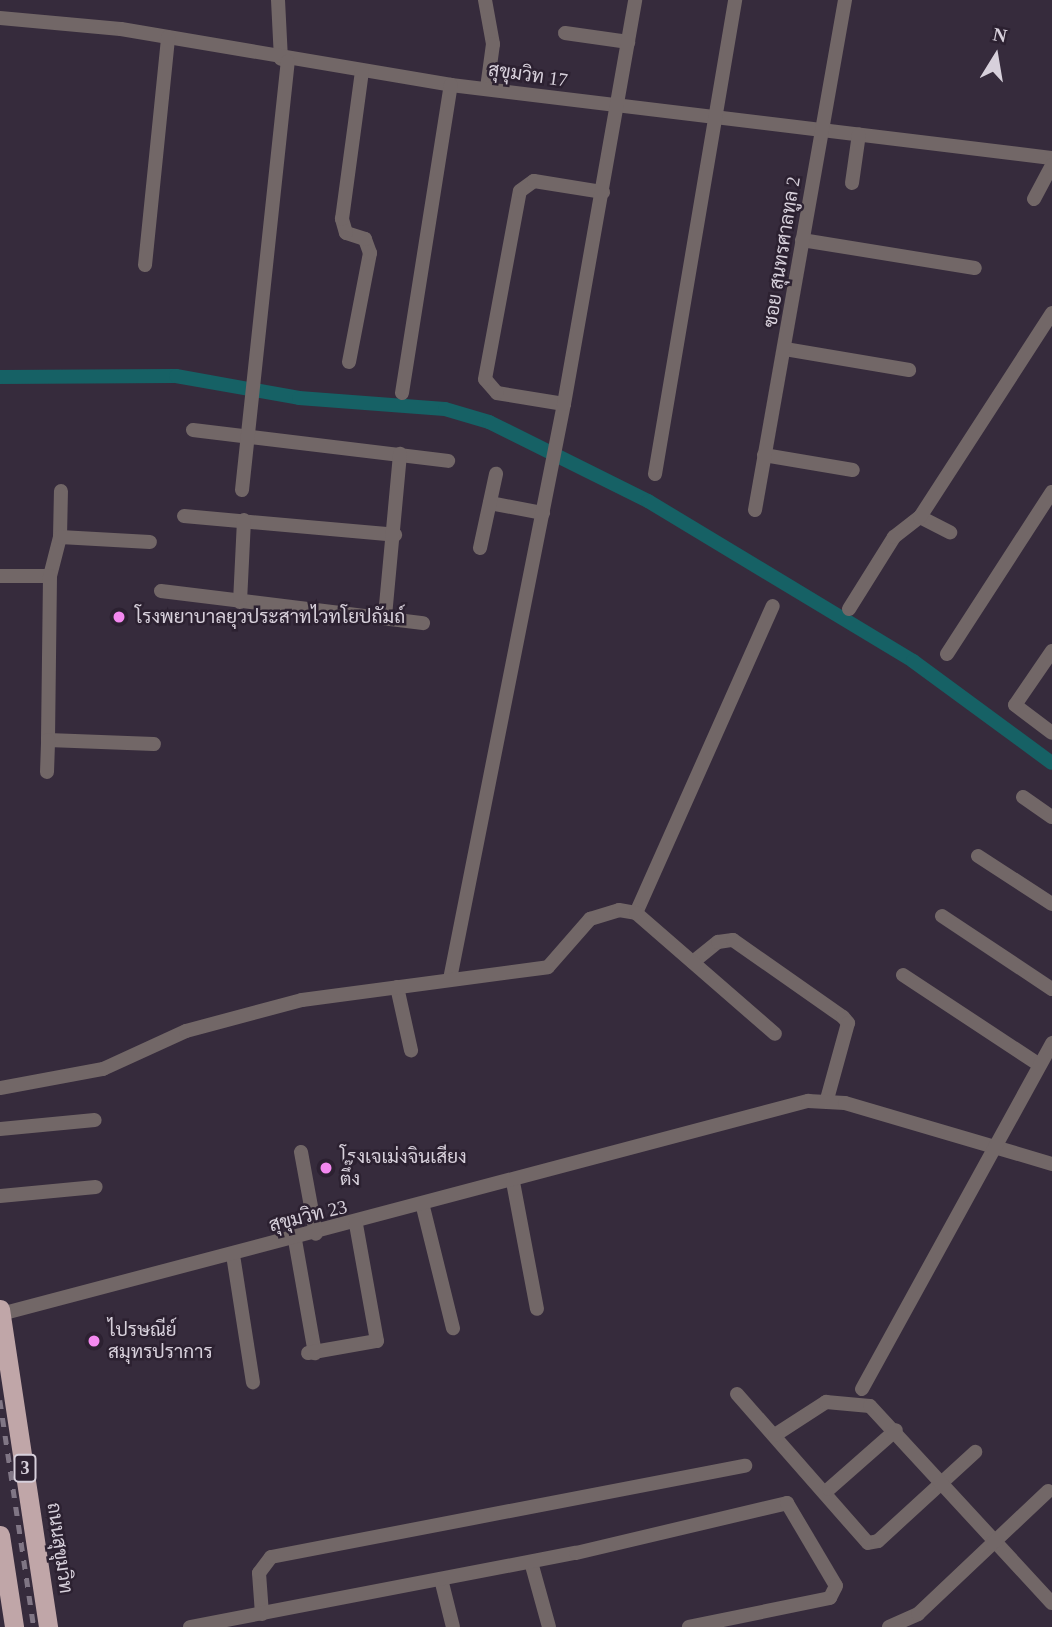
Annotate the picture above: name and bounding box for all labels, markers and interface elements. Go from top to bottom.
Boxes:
north arrow [961,21,1031,91]
text: N [991,23,1009,47]
street label: สุขุมวิท 17 [487,58,569,92]
street label: ซอย สุนทรศาลทูล 2 [759,175,805,329]
place label: โรงพยาบาลยุวประสาทไวทโยปถัมถ์ [135,606,405,628]
marker: โรงพยาบาลยุวประสาทไวทโยปถัมถ์ [109,607,129,627]
place label: โรงเจเม่งจินเสียง ตึ๊ง [340,1146,467,1190]
marker: โรงเจเม่งจินเสียง ตึ๊ง [318,1160,334,1176]
street label: สุขุมวิท 23 [266,1195,350,1237]
place label: ไปรษณีย์ สมุทรปราการ [108,1319,213,1363]
marker: ไปรษณีย์ สมุทรปราการ [86,1333,102,1349]
road number: 3 [13,1454,37,1483]
street label: ถนนสุขุมวิท [42,1501,78,1595]

